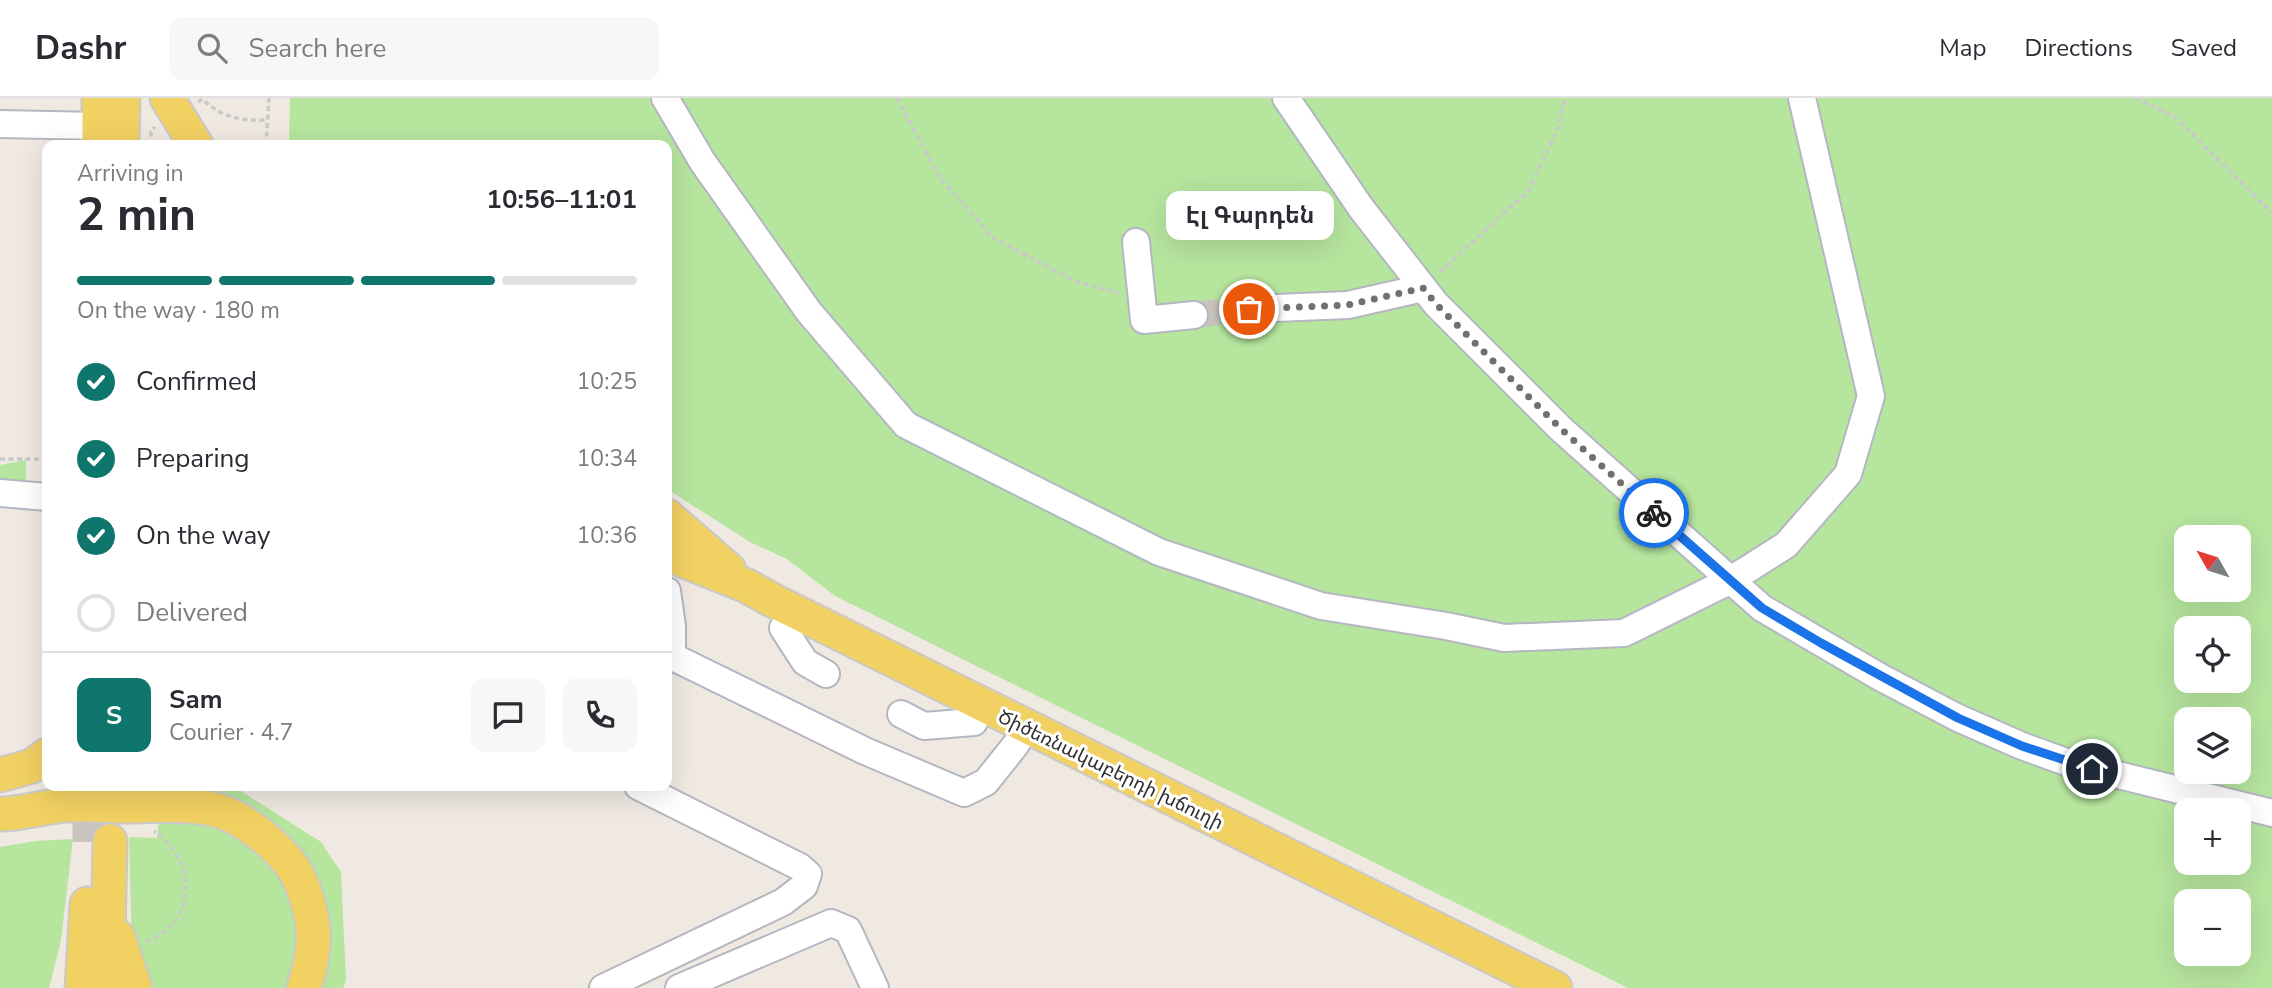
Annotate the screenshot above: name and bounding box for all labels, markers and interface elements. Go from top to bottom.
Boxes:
search box [169,17,659,80]
text: Dashr [35,26,127,71]
icon: search [193,29,231,67]
text: Search here [249,31,386,66]
text: Map [1939,32,1986,64]
text: Directions [2024,32,2133,64]
text: Saved [2171,32,2237,64]
text: Arriving in [77,158,184,189]
text: 10:56–11:01 [486,182,637,217]
text: 2 min [77,183,196,246]
callout: Էլ Գարդեն [1165,190,1333,239]
text: Էլ Գարդեն [1186,200,1314,231]
pin [1219,279,1279,339]
icon: bag [1230,290,1268,328]
text: On the way · 180 m [77,295,280,326]
icon: check [77,363,115,401]
text: Confirmed [136,364,257,399]
text: 10:25 [577,366,637,397]
icon: check [77,440,115,478]
text: Preparing [136,441,249,476]
text: 10:34 [577,443,637,474]
courier [1619,478,1689,548]
icon: bike [1635,494,1673,532]
icon: check [77,517,115,555]
text: On the way [136,518,270,553]
text: 10:36 [577,520,637,551]
north arrow [2174,525,2250,602]
map controls [2174,525,2251,966]
text: Delivered [136,595,248,630]
button: locate [2174,616,2251,693]
button: chat [471,678,545,752]
button: phone [563,678,637,752]
text: Sam [169,682,222,717]
text: S [106,698,122,733]
street label: Ծիծեռնակաբերդի խճուղի [993,704,1228,836]
button: layers [2174,707,2251,784]
text: Courier · 4.7 [169,717,293,748]
pin [2062,739,2122,799]
icon: home [2073,750,2111,788]
button: + [2174,798,2251,875]
button: − [2174,889,2251,966]

